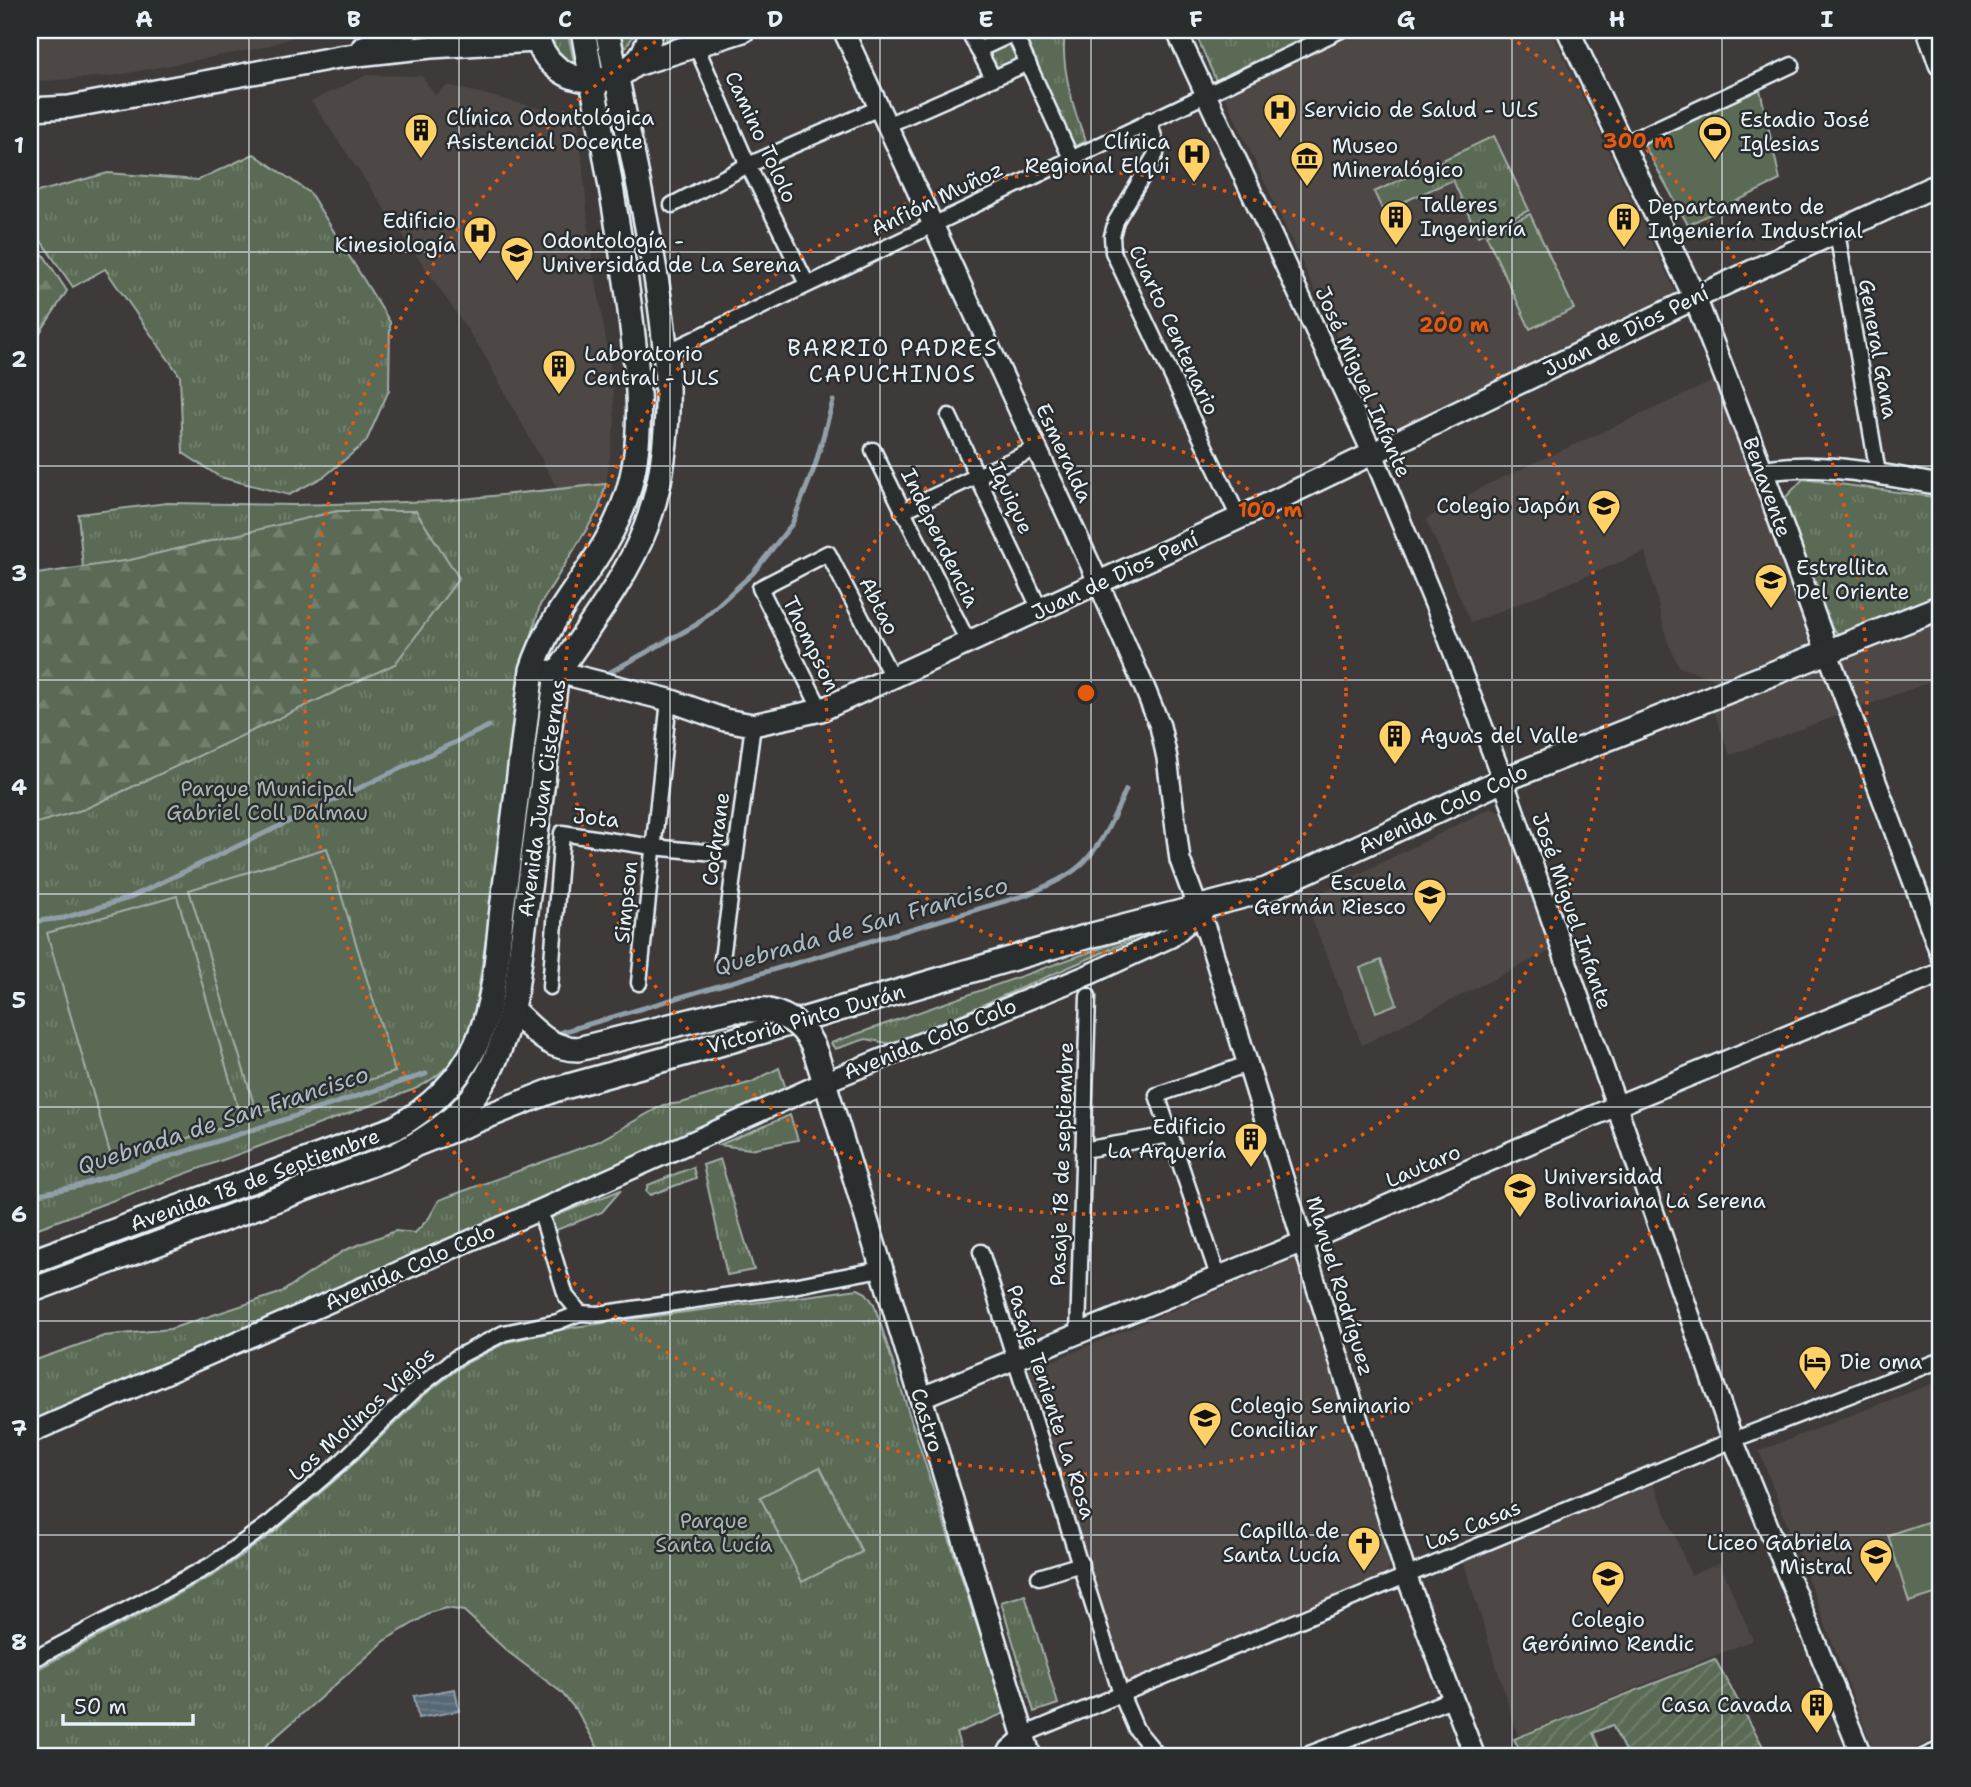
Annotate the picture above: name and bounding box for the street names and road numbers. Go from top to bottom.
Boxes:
street label: Camino Tololo [718,67,804,207]
street label: Anfión Muñoz [866,155,1008,243]
street label: Cuarto Centenario [1122,240,1226,420]
street label: General Gana [1852,277,1904,421]
street label: Juan de Dios Pení [1539,279,1713,383]
street label: José Miguel Infante [1308,282,1418,482]
street label: Esmeralda [1029,399,1099,507]
street label: Benavente [1736,433,1798,541]
street label: Iquique [982,457,1040,539]
street label: Independencia [894,464,986,612]
street label: Juan de Dios Pení [1027,525,1203,627]
street label: Abtao [852,572,906,640]
street label: Thompson [776,592,846,696]
street label: Avenida Juan Cisternas [511,677,573,919]
street label: Avenida Colo Colo [1354,757,1532,861]
street label: Cochrane [696,790,736,888]
street label: Jota [571,802,621,834]
street label: José Miguel Infante [1525,809,1619,1013]
street label: Simpson [608,859,644,945]
street label: Victoria Pinto Durán [704,977,908,1061]
street label: Avenida Colo Colo [839,992,1021,1086]
street label: Pasaje 18 de septiembre [1044,1041,1080,1287]
street label: Avenida 18 de Septiembre [126,1122,384,1238]
street label: Lautaro [1381,1138,1465,1194]
street label: Manuel Rodríguez [1299,1193,1381,1379]
street label: Avenida Colo Colo [320,1217,500,1317]
street label: Pasaje Teniente La Rosa [1000,1281,1102,1523]
street label: Los Molinos Viejos [283,1341,441,1487]
street label: Castro [904,1384,950,1456]
street label: Las Casas [1421,1493,1525,1557]

